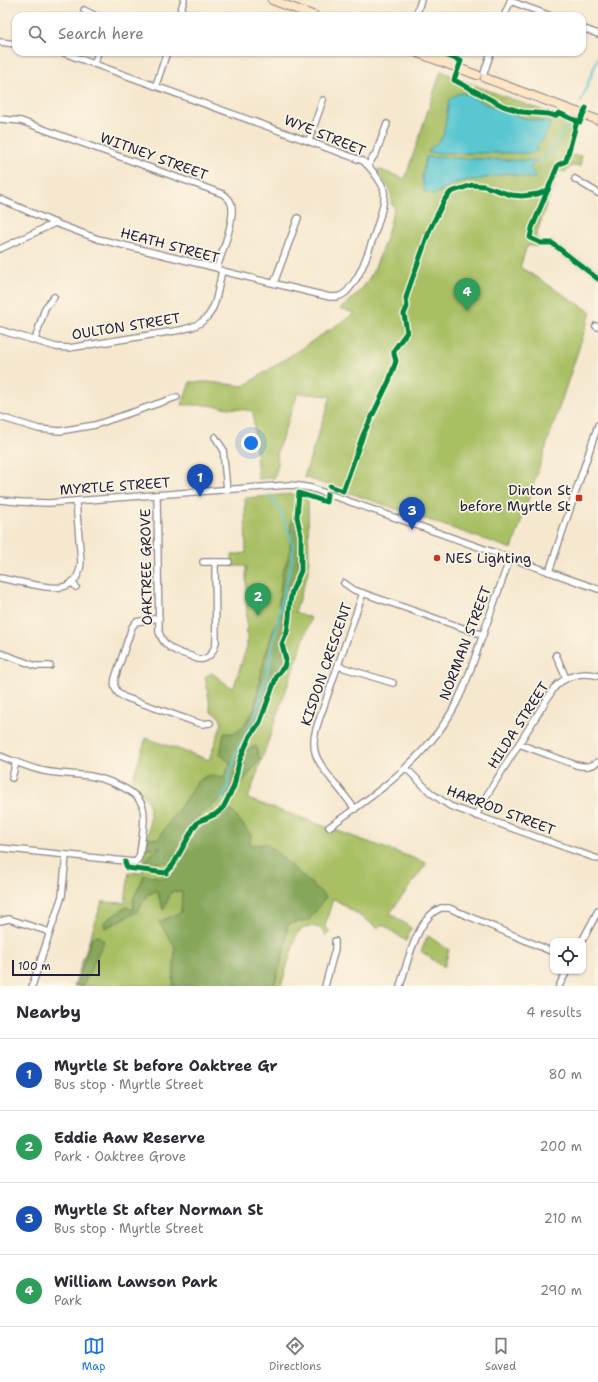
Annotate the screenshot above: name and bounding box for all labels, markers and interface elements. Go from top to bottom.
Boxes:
search box [12,12,586,56]
icon: search [26,23,48,45]
text: Search here [58,24,144,44]
street label: WYE STREET [281,110,369,160]
street label: WITNEY STREET [98,128,211,184]
street label: HEATH STREET [118,223,222,267]
pin: 4 [454,278,480,311]
street label: OULTON STREET [70,308,182,343]
your location [241,433,261,453]
pin: 1 [187,464,213,497]
street label: MYRTLE STREET [59,473,171,499]
place label: Dinton St before Myrtle St [460,481,571,515]
marker: Dinton St before Myrtle St [574,493,584,503]
pin: 3 [399,497,425,530]
street label: OAKTREE GROVE [136,508,156,626]
place label: NES Lighting [445,549,531,567]
marker: NES Lighting [432,553,442,563]
pin: 2 [245,583,271,616]
street label: NORMAN STREET [435,583,495,703]
street label: KISDON CRESCENT [296,600,356,728]
street label: HILDA STREET [483,678,553,772]
street label: HARROD STREET [444,781,558,839]
map controls [550,938,586,974]
button: locate [550,938,586,974]
scale bar [12,958,100,977]
text: 100 m [18,959,51,974]
text: Nearby [16,1001,81,1023]
text: 4 results [526,1004,582,1021]
text: Myrtle St before Oaktree Gr [54,1056,278,1076]
text: 1 [26,1066,32,1083]
text: 80 m [548,1066,582,1083]
text: Bus stop · Myrtle Street [54,1076,204,1093]
text: Eddie Aaw Reserve [54,1128,205,1148]
text: 2 [24,1138,34,1155]
text: 200 m [540,1138,582,1155]
text: Park · Oaktree Grove [54,1148,186,1165]
text: Myrtle St after Norman St [54,1200,263,1220]
text: 3 [24,1210,34,1227]
text: 210 m [544,1210,582,1227]
text: Bus stop · Myrtle Street [54,1220,204,1237]
text: William Lawson Park [54,1272,218,1292]
text: 4 [24,1282,34,1299]
text: 290 m [540,1282,582,1299]
text: Park [54,1292,82,1309]
tab: Map [82,1335,105,1374]
tab: Directions [269,1335,321,1374]
tab: Saved [485,1335,516,1374]

